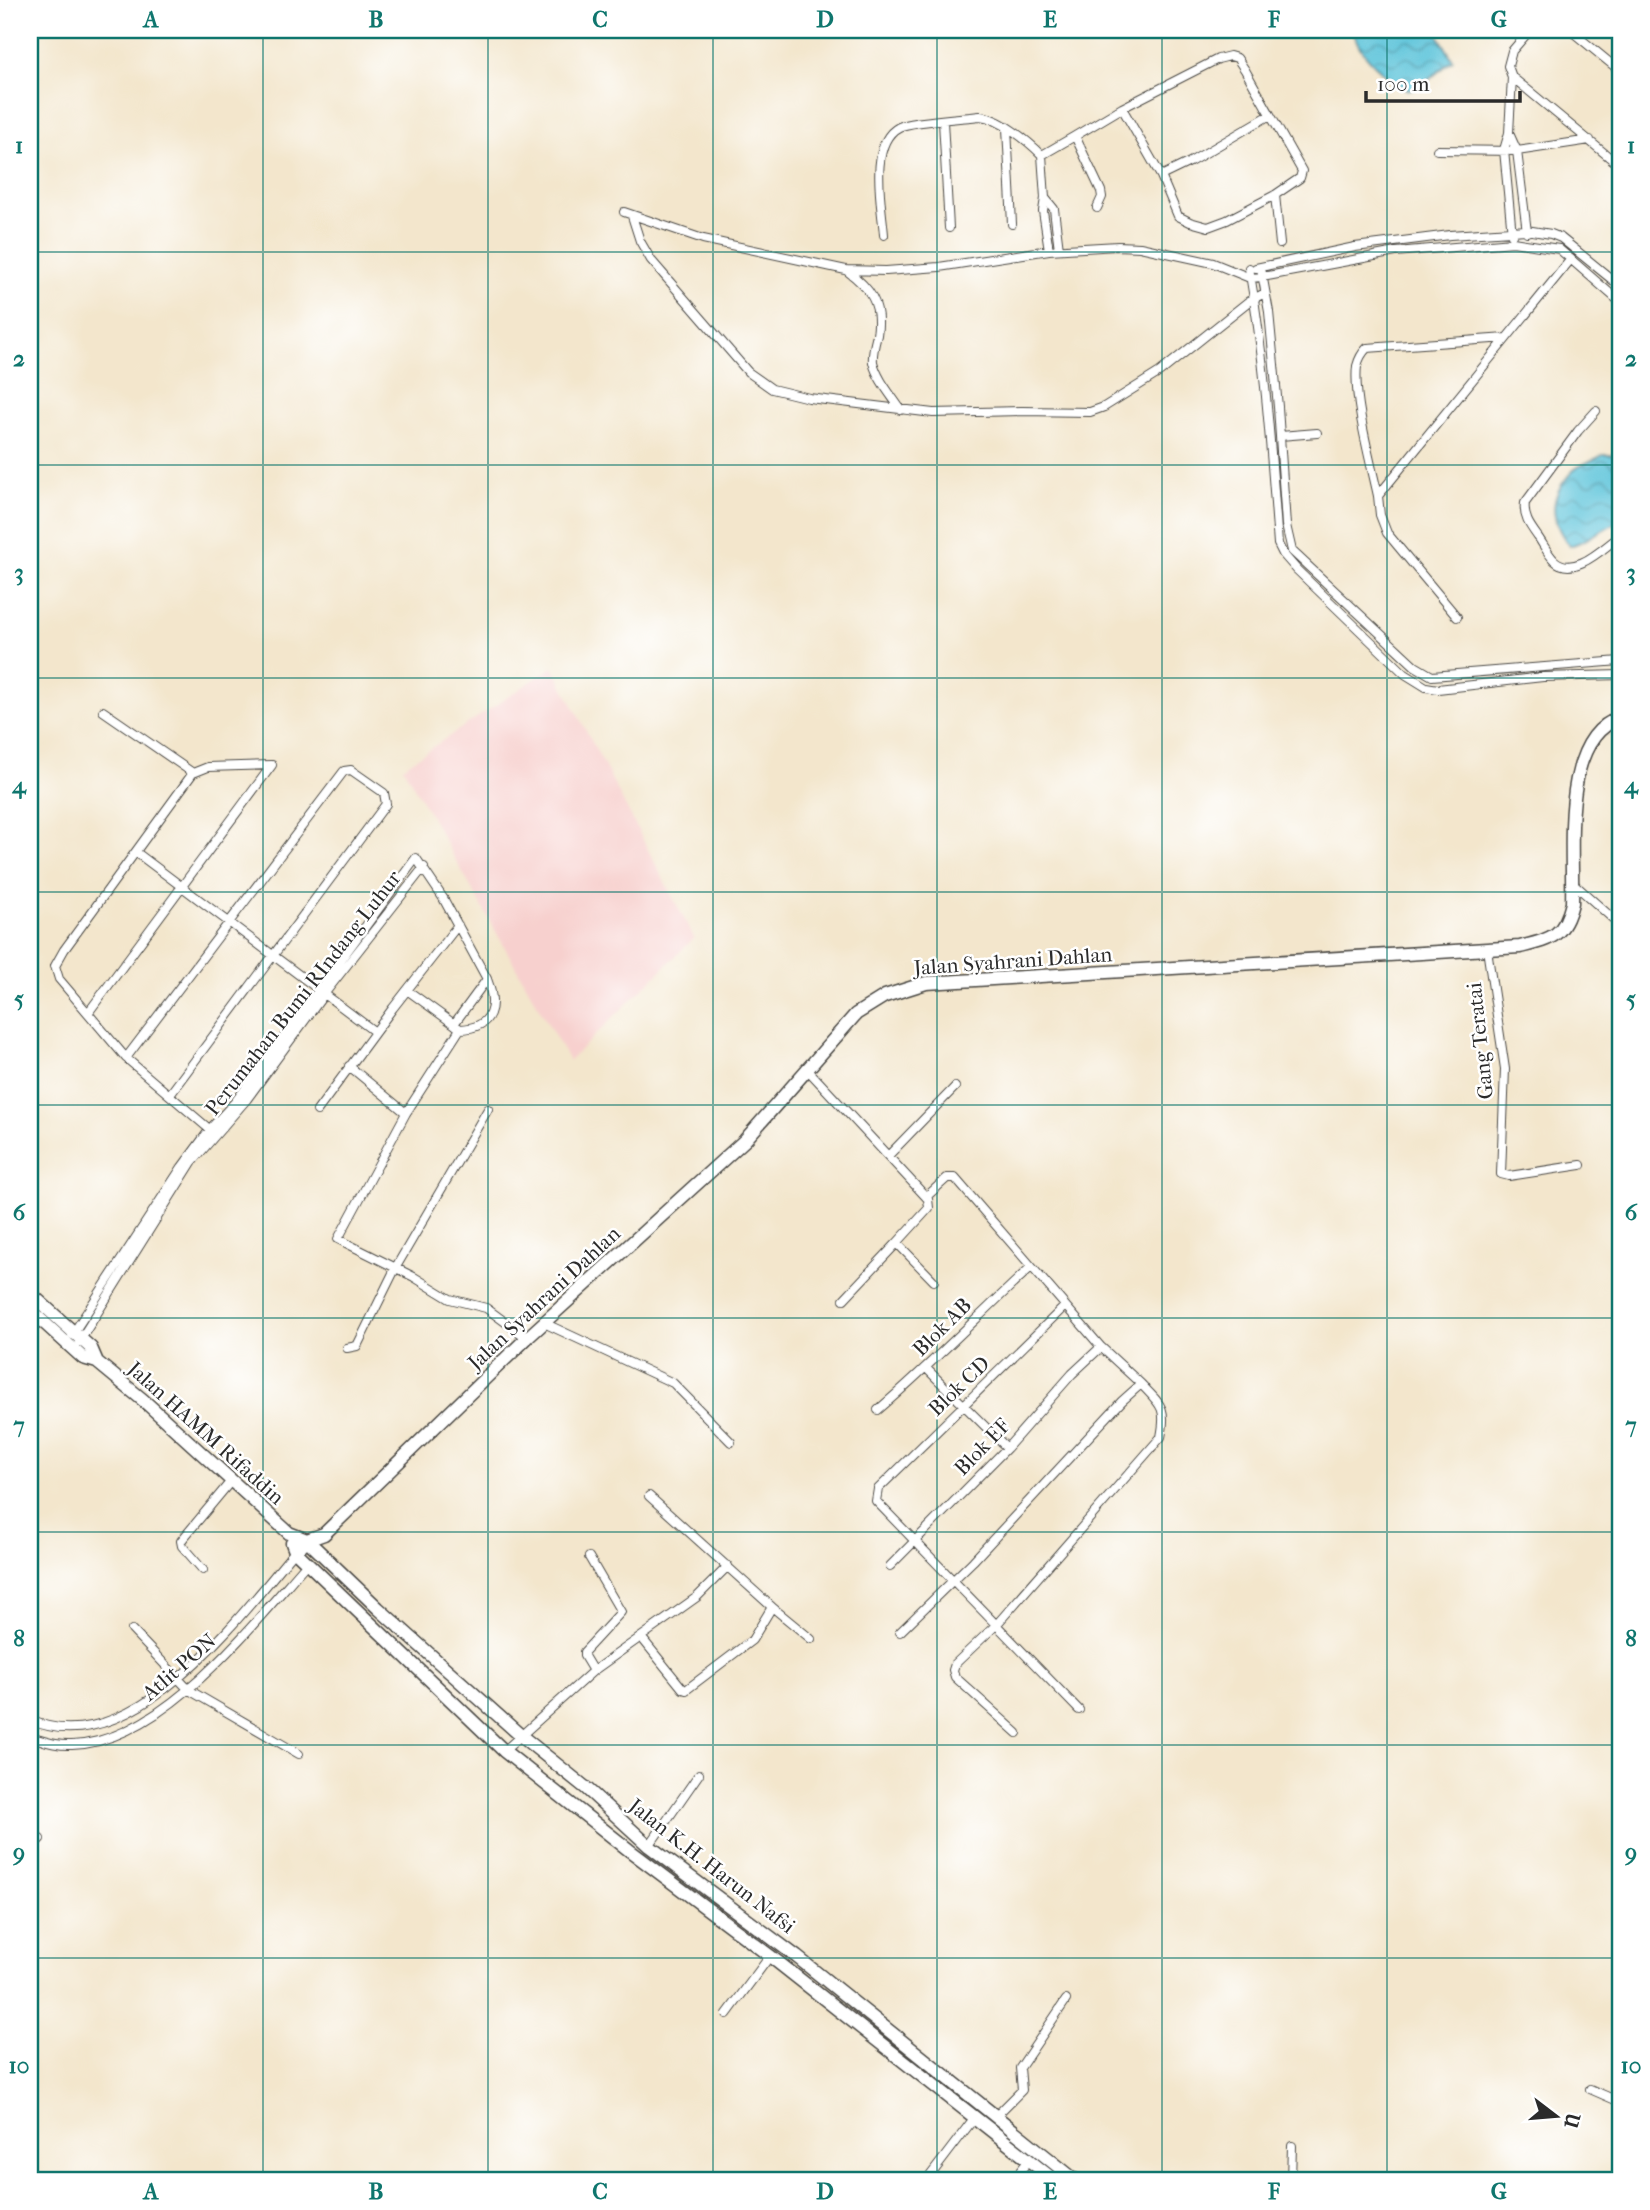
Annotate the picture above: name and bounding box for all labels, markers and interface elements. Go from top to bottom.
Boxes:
text: A [142,6,160,33]
text: B [369,6,384,33]
text: C [592,6,608,33]
text: D [816,6,834,33]
text: E [1043,6,1057,33]
text: F [1267,6,1281,33]
text: G [1491,6,1507,33]
scale bar [1366,60,1520,104]
text: 100 m [1377,72,1430,96]
text: 1 [15,132,23,159]
text: 1 [1627,132,1635,159]
text: 2 [13,345,25,372]
text: 2 [1625,345,1637,372]
text: 3 [14,559,24,586]
text: 3 [1626,559,1636,586]
text: 4 [11,772,27,799]
text: 4 [1623,772,1639,799]
street label: Perumahan Bumi RIndang Luhur [200,866,406,1120]
street label: Jalan Syahrani Dahlan [911,942,1113,980]
street label: Gang Teratai [1462,981,1498,1101]
text: 5 [14,985,24,1012]
text: 5 [1626,985,1636,1012]
text: 6 [13,1199,26,1226]
text: 6 [1625,1199,1638,1226]
street label: Jalan Syahrani Dahlan [462,1221,625,1376]
street label: Blok AB [908,1293,976,1361]
street label: Blok CD [924,1351,994,1421]
street label: Jalan HAMM Rifaddin [121,1355,289,1509]
text: 7 [12,1412,25,1439]
text: 7 [1624,1412,1637,1439]
street label: Blok EF [949,1414,1015,1480]
text: 8 [13,1625,25,1652]
text: 8 [1625,1625,1637,1652]
street label: Atlit PON [136,1628,221,1706]
street label: Jalan K.H. Harun Nafsi [623,1792,800,1938]
text: 9 [12,1839,25,1866]
text: 9 [1624,1839,1637,1866]
text: 10 [9,2052,29,2079]
text: 10 [1621,2052,1641,2079]
north arrow [1520,2080,1590,2150]
text: U [1559,2109,1584,2131]
text: A [142,2178,160,2205]
text: B [369,2178,384,2205]
text: C [592,2178,608,2205]
text: D [816,2178,834,2205]
text: E [1043,2178,1057,2205]
text: F [1267,2178,1281,2205]
text: G [1491,2178,1507,2205]

